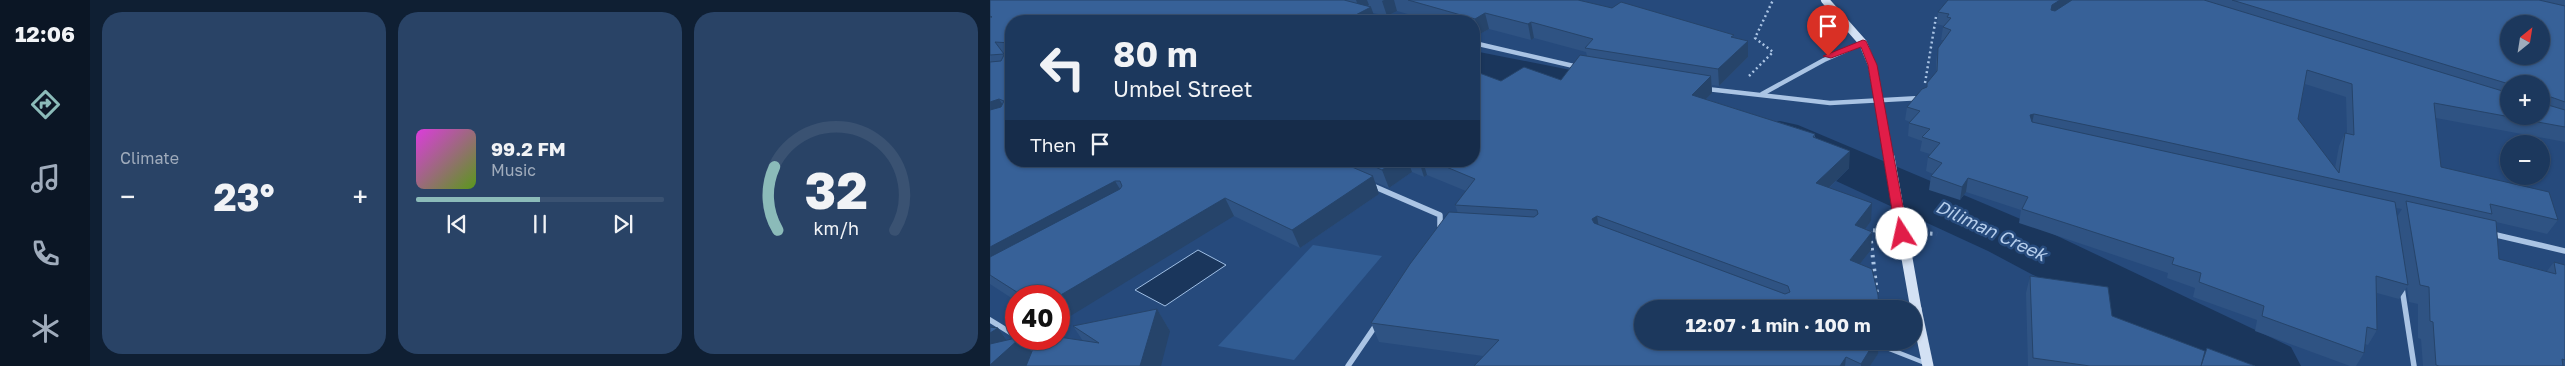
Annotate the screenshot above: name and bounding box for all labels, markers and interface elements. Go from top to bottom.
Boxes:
pin [1807,5,1849,56]
icon: arrive [1814,12,1842,40]
north arrow [2500,15,2550,65]
map controls [2500,15,2550,185]
text: 12:06 [15,20,75,47]
text: 80 m [1113,33,1198,75]
icon: left [1030,35,1095,100]
text: Umbel Street [1113,75,1252,102]
button: + [2500,75,2550,125]
icon: directions [28,87,63,122]
icon: arrive [1086,130,1114,158]
text: Then [1030,133,1076,156]
button: − [2500,135,2550,185]
text: 99.2 FM [491,137,566,160]
text: Climate [120,148,179,168]
text: 32 [804,158,868,220]
text: Music [491,160,536,180]
icon: music [28,161,63,196]
text: 23° [213,174,275,219]
text: − [120,180,135,213]
text: + [353,180,368,213]
water label: Diliman Creek [1932,195,2052,266]
position arrow [1875,207,1927,259]
icon: previous [443,210,471,238]
icon: pause [526,210,554,238]
icon: next [609,210,637,238]
text: km/h [813,217,859,239]
icon: phone [28,236,63,271]
speed limit sign: 40 [1005,285,1070,350]
icon: climate [28,311,63,346]
text: 12:07 · 1 min · 100 m [1685,313,1871,336]

